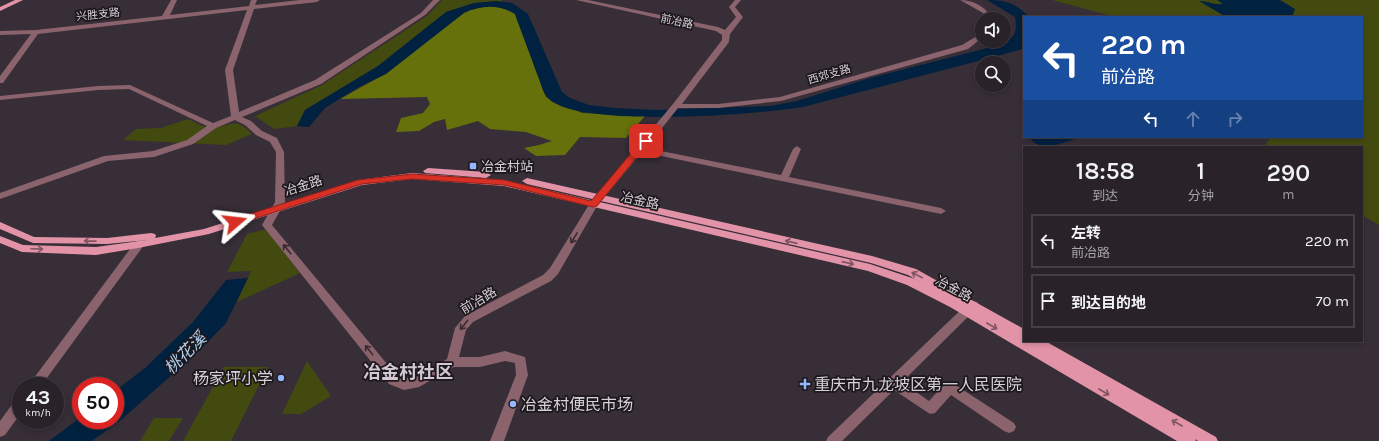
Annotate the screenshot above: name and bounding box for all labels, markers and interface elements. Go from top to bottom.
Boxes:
street label: 兴胜支路 [75,6,121,23]
street label: 前冶路 [659,12,694,31]
map controls [975,12,1011,92]
button: sound [975,12,1011,48]
text: 220 m [1101,28,1186,61]
icon: left [1035,32,1087,84]
button: search [975,56,1011,92]
street label: 西郊支路 [806,62,852,87]
text: 前冶路 [1101,66,1155,88]
icon: left [1140,108,1162,130]
icon: ahead [1182,108,1204,130]
icon: right [1224,108,1246,130]
pin [629,124,663,158]
icon: arrive [635,130,657,152]
text: 18:58 [1076,157,1135,185]
text: 1 [1196,157,1205,185]
place label: 冶金村站 [481,159,533,174]
text: 290 [1266,159,1310,187]
marker: 冶金村站 [468,161,478,171]
street label: 冶金路 [282,172,324,199]
text: m [1282,187,1294,202]
text: 到达 [1092,188,1118,203]
text: 分钟 [1188,188,1214,203]
street label: 冶金路 [619,189,661,212]
position arrow [214,201,256,243]
text: 左转 [1071,224,1101,242]
icon: left [1037,230,1059,252]
one-way arrow [569,232,577,244]
text: 220 m [1305,232,1349,250]
one-way arrow [84,237,97,245]
one-way arrow [785,237,798,245]
one-way arrow [283,244,292,255]
one-way arrow [30,245,43,253]
text: 前冶路 [1071,245,1110,260]
one-way arrow [841,260,854,267]
one-way arrow [911,271,923,278]
street label: 冶金路 [933,273,975,304]
street label: 前冶路 [458,284,499,317]
icon: arrive [1037,290,1059,312]
text: 70 m [1315,292,1349,310]
text: 到达目的地 [1071,294,1146,312]
one-way arrow [460,320,469,330]
one-way arrow [986,323,998,331]
water label: 桃花溪 [160,326,212,378]
one-way arrow [365,345,373,356]
district label: 冶金村社区 [363,361,453,383]
place label: 杨家坪小学 [193,369,273,388]
marker: 杨家坪小学 [276,373,286,383]
place label: 重庆市九龙坡区第一人民医院 [814,375,1022,394]
speed limit sign: 50 [72,377,124,429]
marker: 重庆市九龙坡区第一人民医院 [799,378,811,390]
text: 43 [26,386,50,409]
one-way arrow [1098,388,1110,396]
place label: 冶金村便民市场 [521,395,633,414]
marker: 冶金村便民市场 [508,399,518,409]
text: km/h [25,407,51,419]
one-way arrow [1171,418,1183,426]

